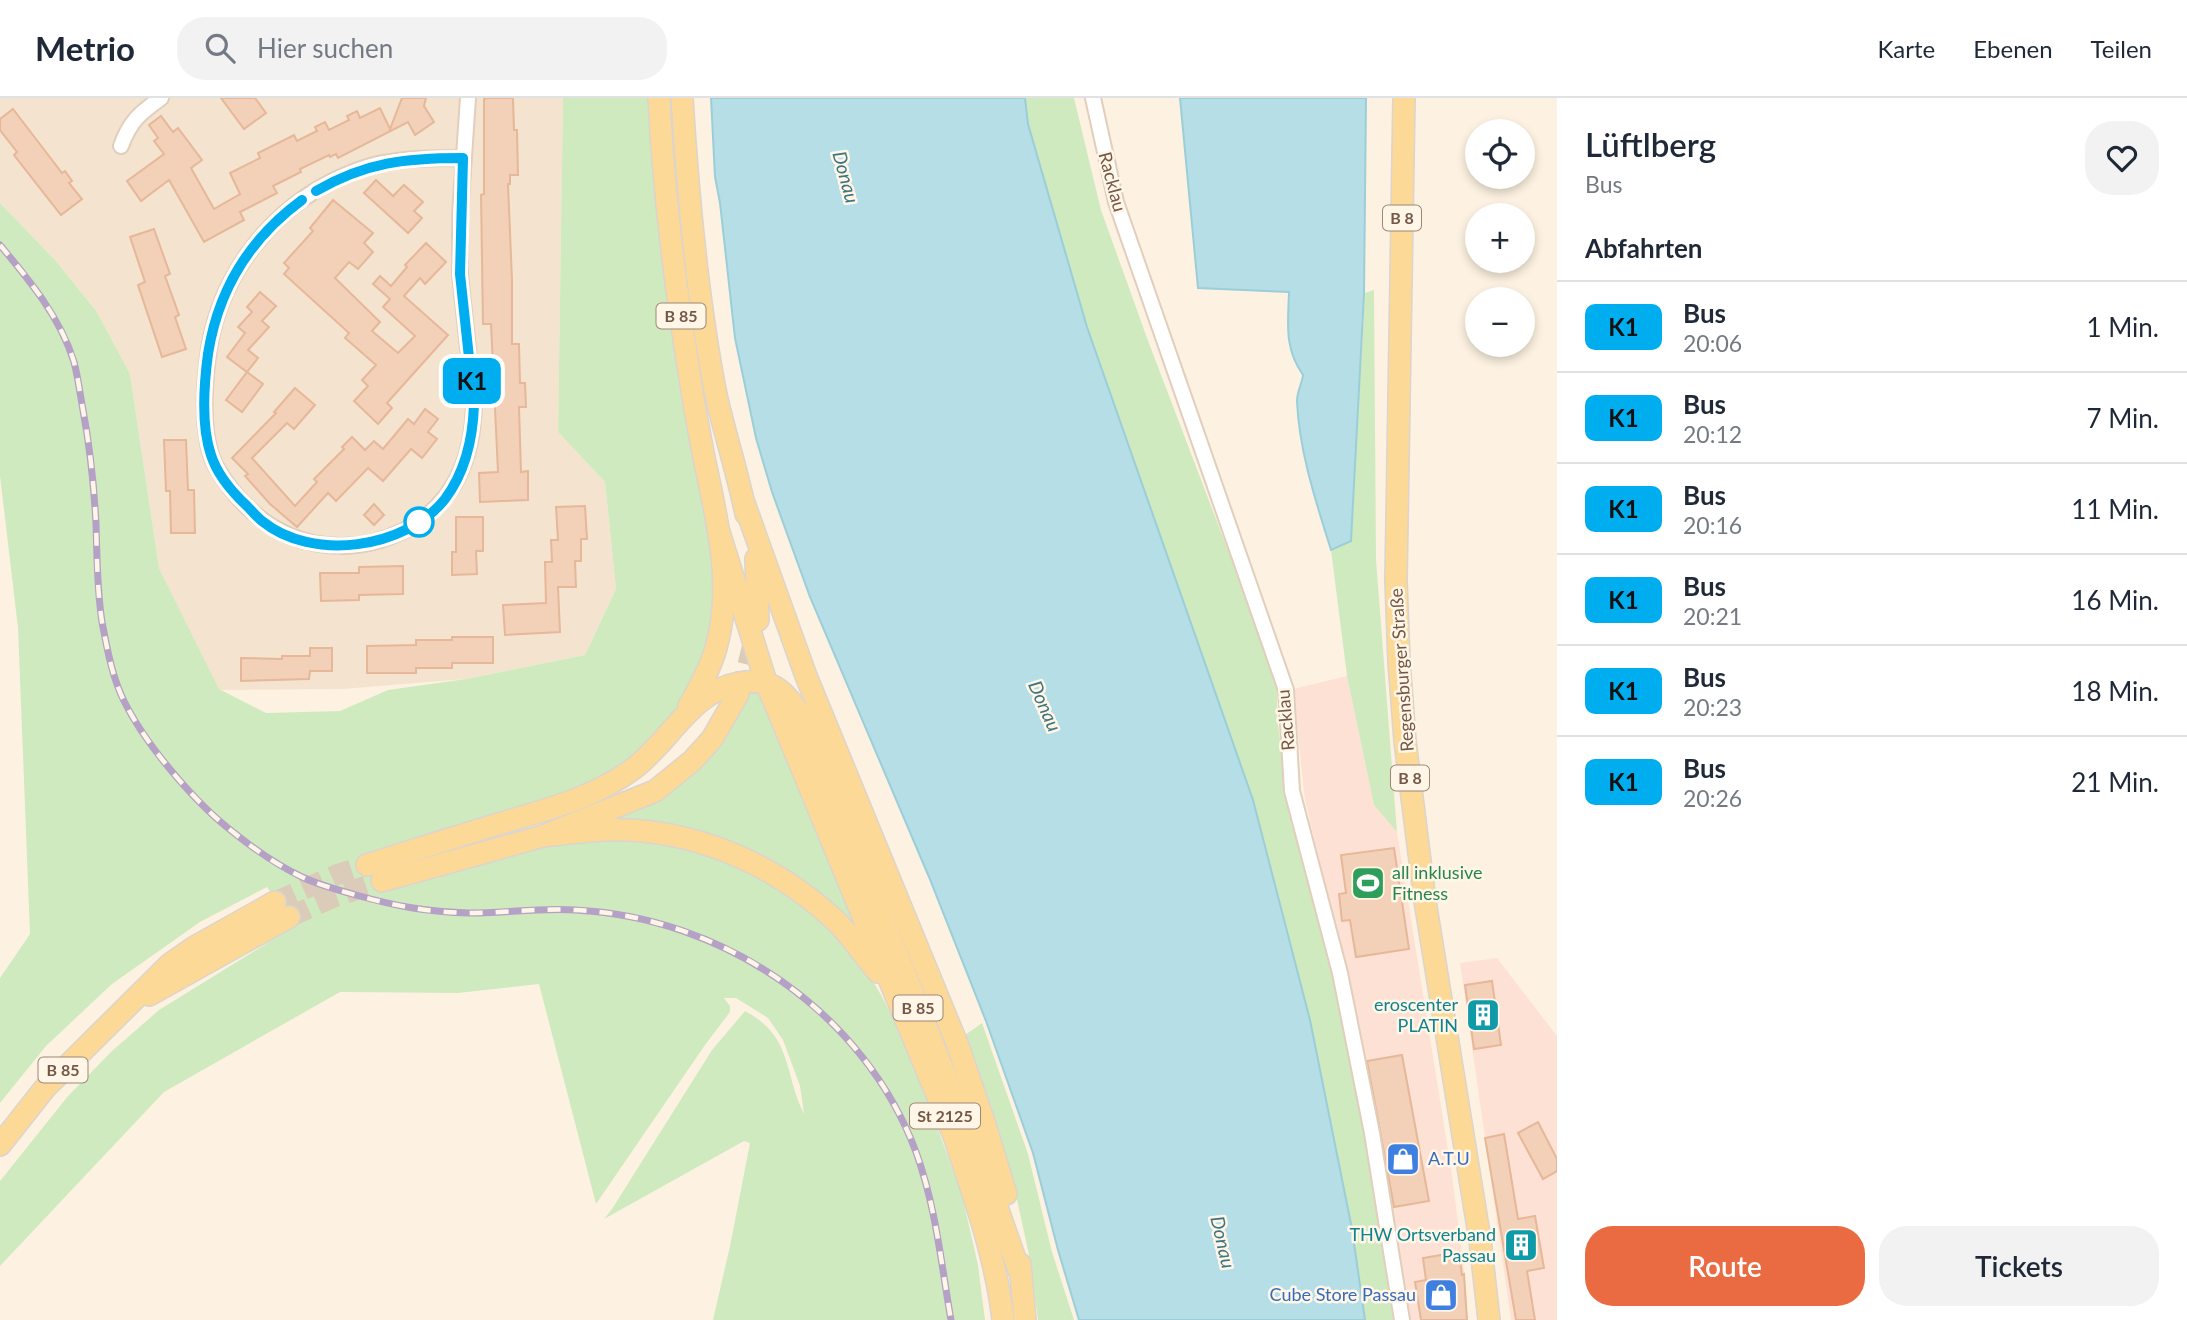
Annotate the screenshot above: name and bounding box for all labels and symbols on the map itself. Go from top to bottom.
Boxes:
water label: Donau [829,148,864,205]
street label: Racklau [1094,149,1131,214]
road number: B 8 [1383,206,1421,230]
road number: B 85 [656,304,706,328]
line badge: K1 [440,358,504,404]
unlabelled marker [404,507,434,537]
street label: Regensburger Straße [1384,588,1418,753]
water label: Donau [1024,677,1067,735]
street label: Racklau [1271,689,1299,751]
road number: B 8 [1391,765,1429,790]
place label: all inklusive Fitness [1392,861,1483,904]
sports icon: all inklusive Fitness [1349,864,1387,902]
place label: eroscenter PLATIN [1374,993,1458,1036]
road number: B 85 [894,996,942,1020]
building icon: eroscenter PLATIN [1464,996,1502,1034]
road number: B 85 [38,1058,88,1082]
road number: St 2125 [910,1104,980,1128]
shop icon: A.T.U [1384,1140,1422,1178]
place label: A.T.U [1428,1147,1470,1169]
water label: Donau [1206,1213,1241,1270]
place label: THW Ortsverband Passau [1349,1223,1496,1266]
building icon: THW Ortsverband Passau [1502,1226,1540,1264]
shop icon: Cube Store Passau [1422,1276,1460,1314]
place label: Cube Store Passau [1270,1283,1416,1305]

